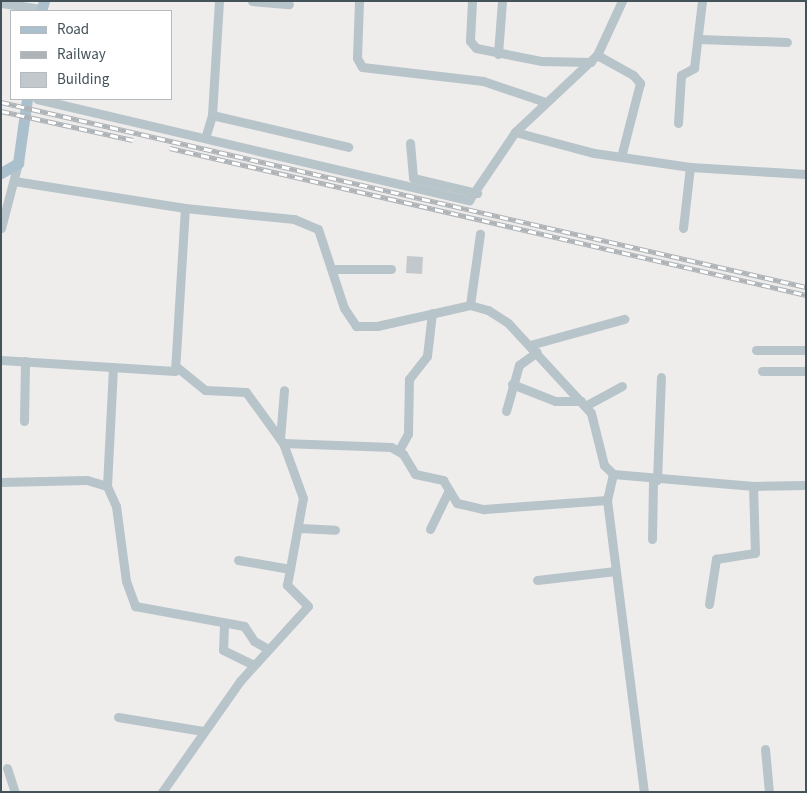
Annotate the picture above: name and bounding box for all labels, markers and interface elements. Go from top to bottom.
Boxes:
legend [10,10,172,100]
text: Road [57,19,89,40]
text: Railway [57,44,106,65]
text: Building [57,69,109,90]

